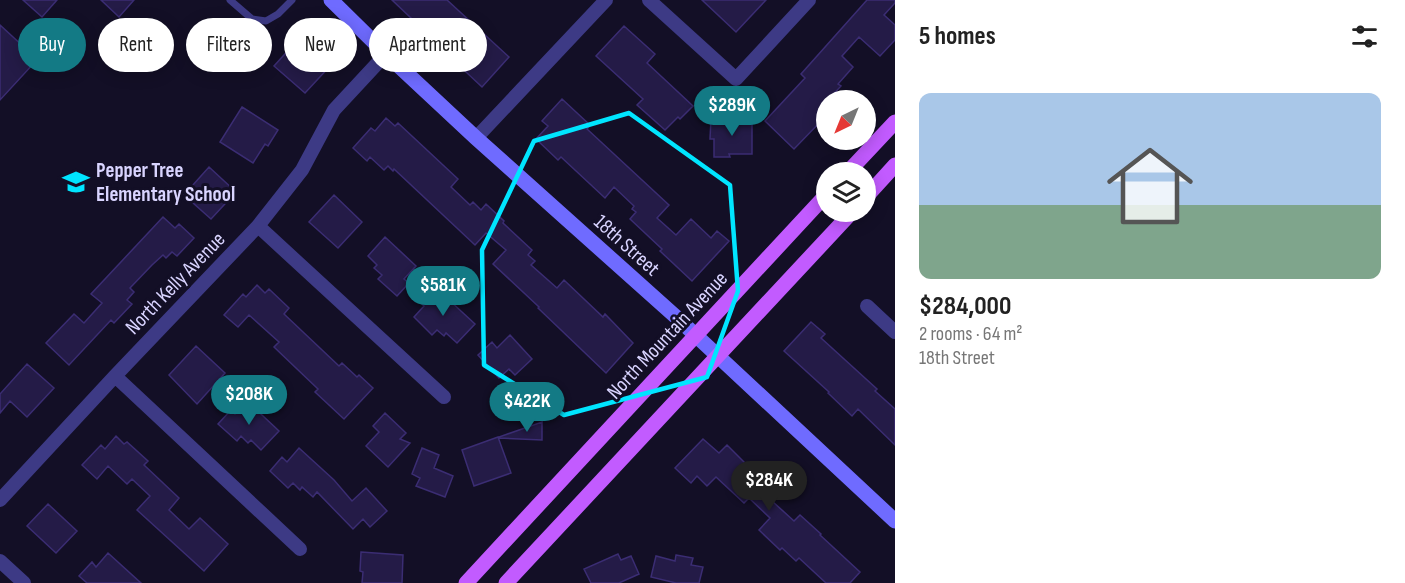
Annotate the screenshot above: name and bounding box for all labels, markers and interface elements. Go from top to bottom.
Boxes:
chip: Buy [18,18,86,72]
chip: Rent [98,18,174,72]
chip: Filters [186,18,272,72]
chip: New [284,18,357,72]
chip: Apartment [369,18,487,72]
icon: filters [1348,20,1381,53]
text: 5 homes [919,21,996,52]
pin: $289K [690,86,774,137]
north arrow [816,90,876,150]
map controls [816,90,876,222]
text: $289K [708,93,756,117]
icon: home [1096,132,1204,240]
place label: Pepper Tree Elementary School [96,158,235,207]
button: layers [816,162,876,222]
school or university icon: Pepper Tree Elementary School [61,167,91,197]
street label: 18th Street [589,209,665,281]
street label: North Kelly Avenue [120,227,230,340]
pin: $581K [401,266,485,317]
street label: North Mountain Avenue [602,266,733,404]
text: $581K [420,273,466,297]
text: $284,000 [919,291,1011,322]
text: 2 rooms · 64 m² [919,322,1023,346]
text: 18th Street [919,346,995,370]
pin: $208K [207,375,291,426]
text: $208K [225,382,273,406]
pin: $422K [485,382,569,433]
text: $422K [504,389,551,413]
pin: $284K [727,461,811,512]
text: $284K [745,468,793,492]

